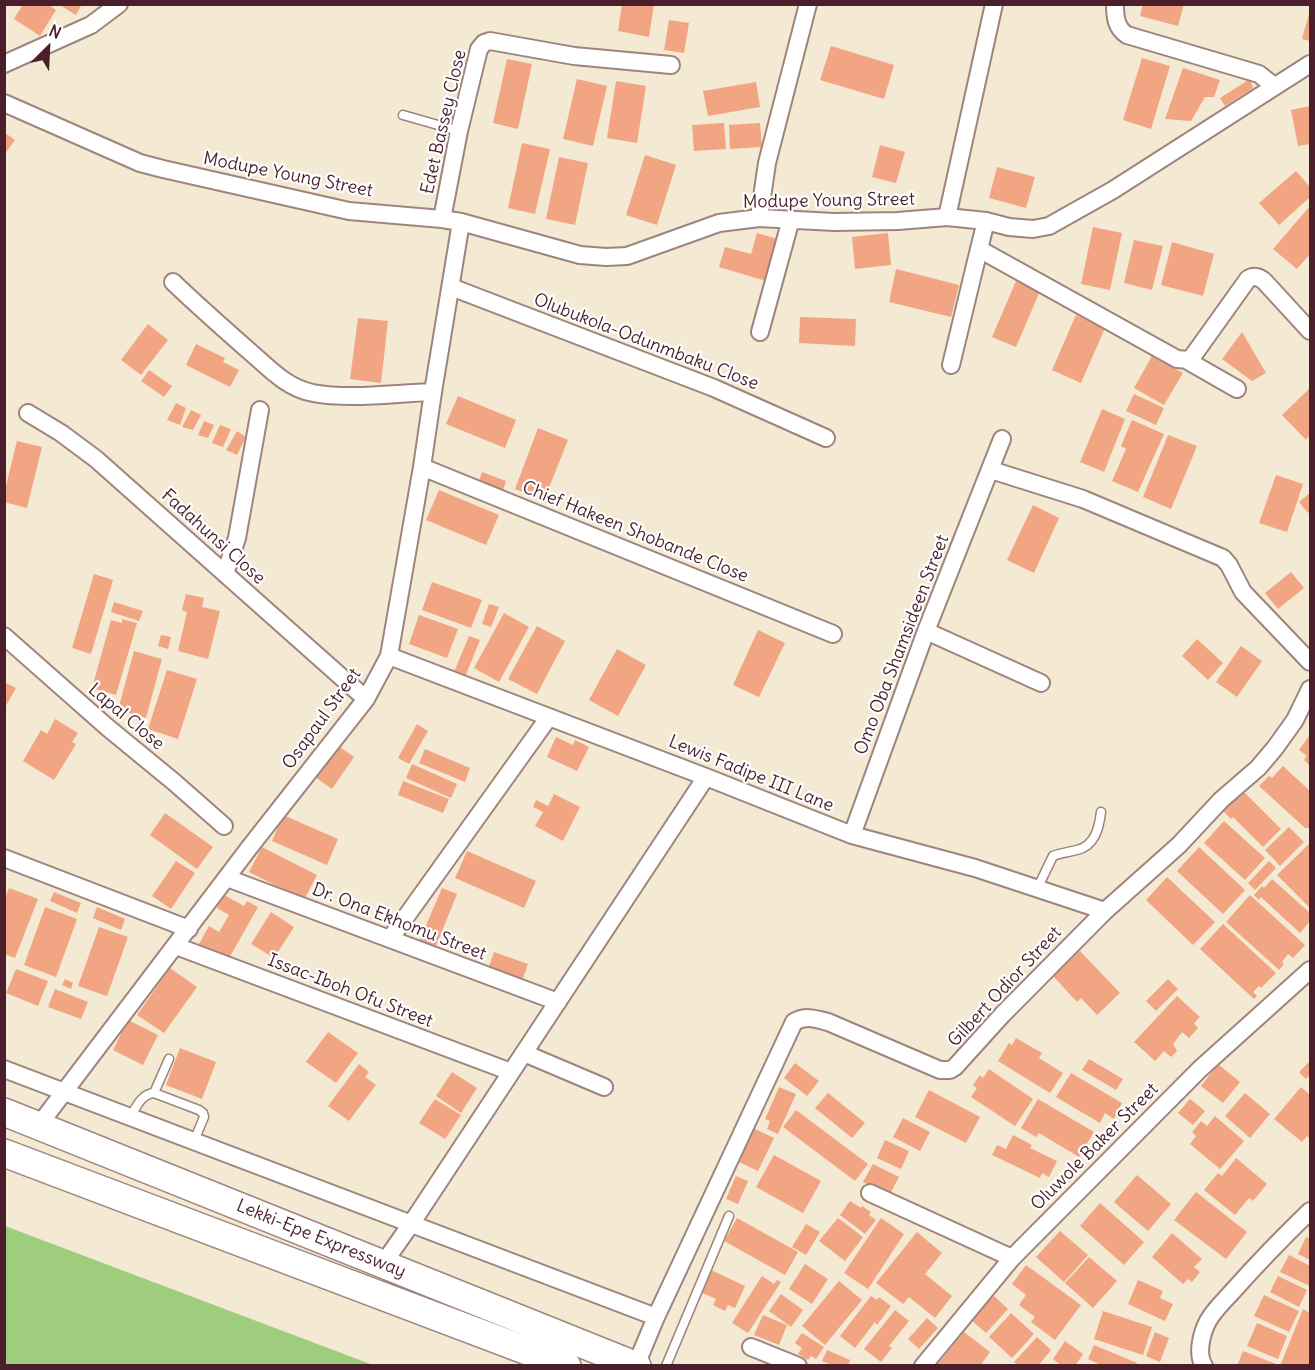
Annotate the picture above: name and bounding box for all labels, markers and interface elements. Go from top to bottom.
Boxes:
north arrow [18,18,78,78]
text: N [46,20,64,43]
street label: Edet Bassey Close [417,48,471,196]
street label: Modupe Young Street [201,148,375,202]
street label: Modupe Young Street [743,189,915,213]
street label: Olubukola-Odunmbaku Close [530,289,762,395]
street label: Chief Hakeen Shobande Close [519,477,751,587]
street label: Fadahunsi Close [157,485,269,589]
street label: Omo Oba Shamsideen Street [850,532,954,758]
street label: Osapaul Street [278,664,366,774]
street label: Lapal Close [84,679,168,755]
street label: Lewis Fadipe III Lane [665,731,837,817]
street label: Dr. Ona Ekhomu Street [309,879,489,965]
street label: Gilbert Odior Street [944,922,1066,1052]
street label: Issac-Iboh Ofu Street [264,950,436,1032]
street label: Oluwole Baker Street [1027,1079,1163,1215]
street label: Lekki-Epe Expressway [233,1195,409,1283]

